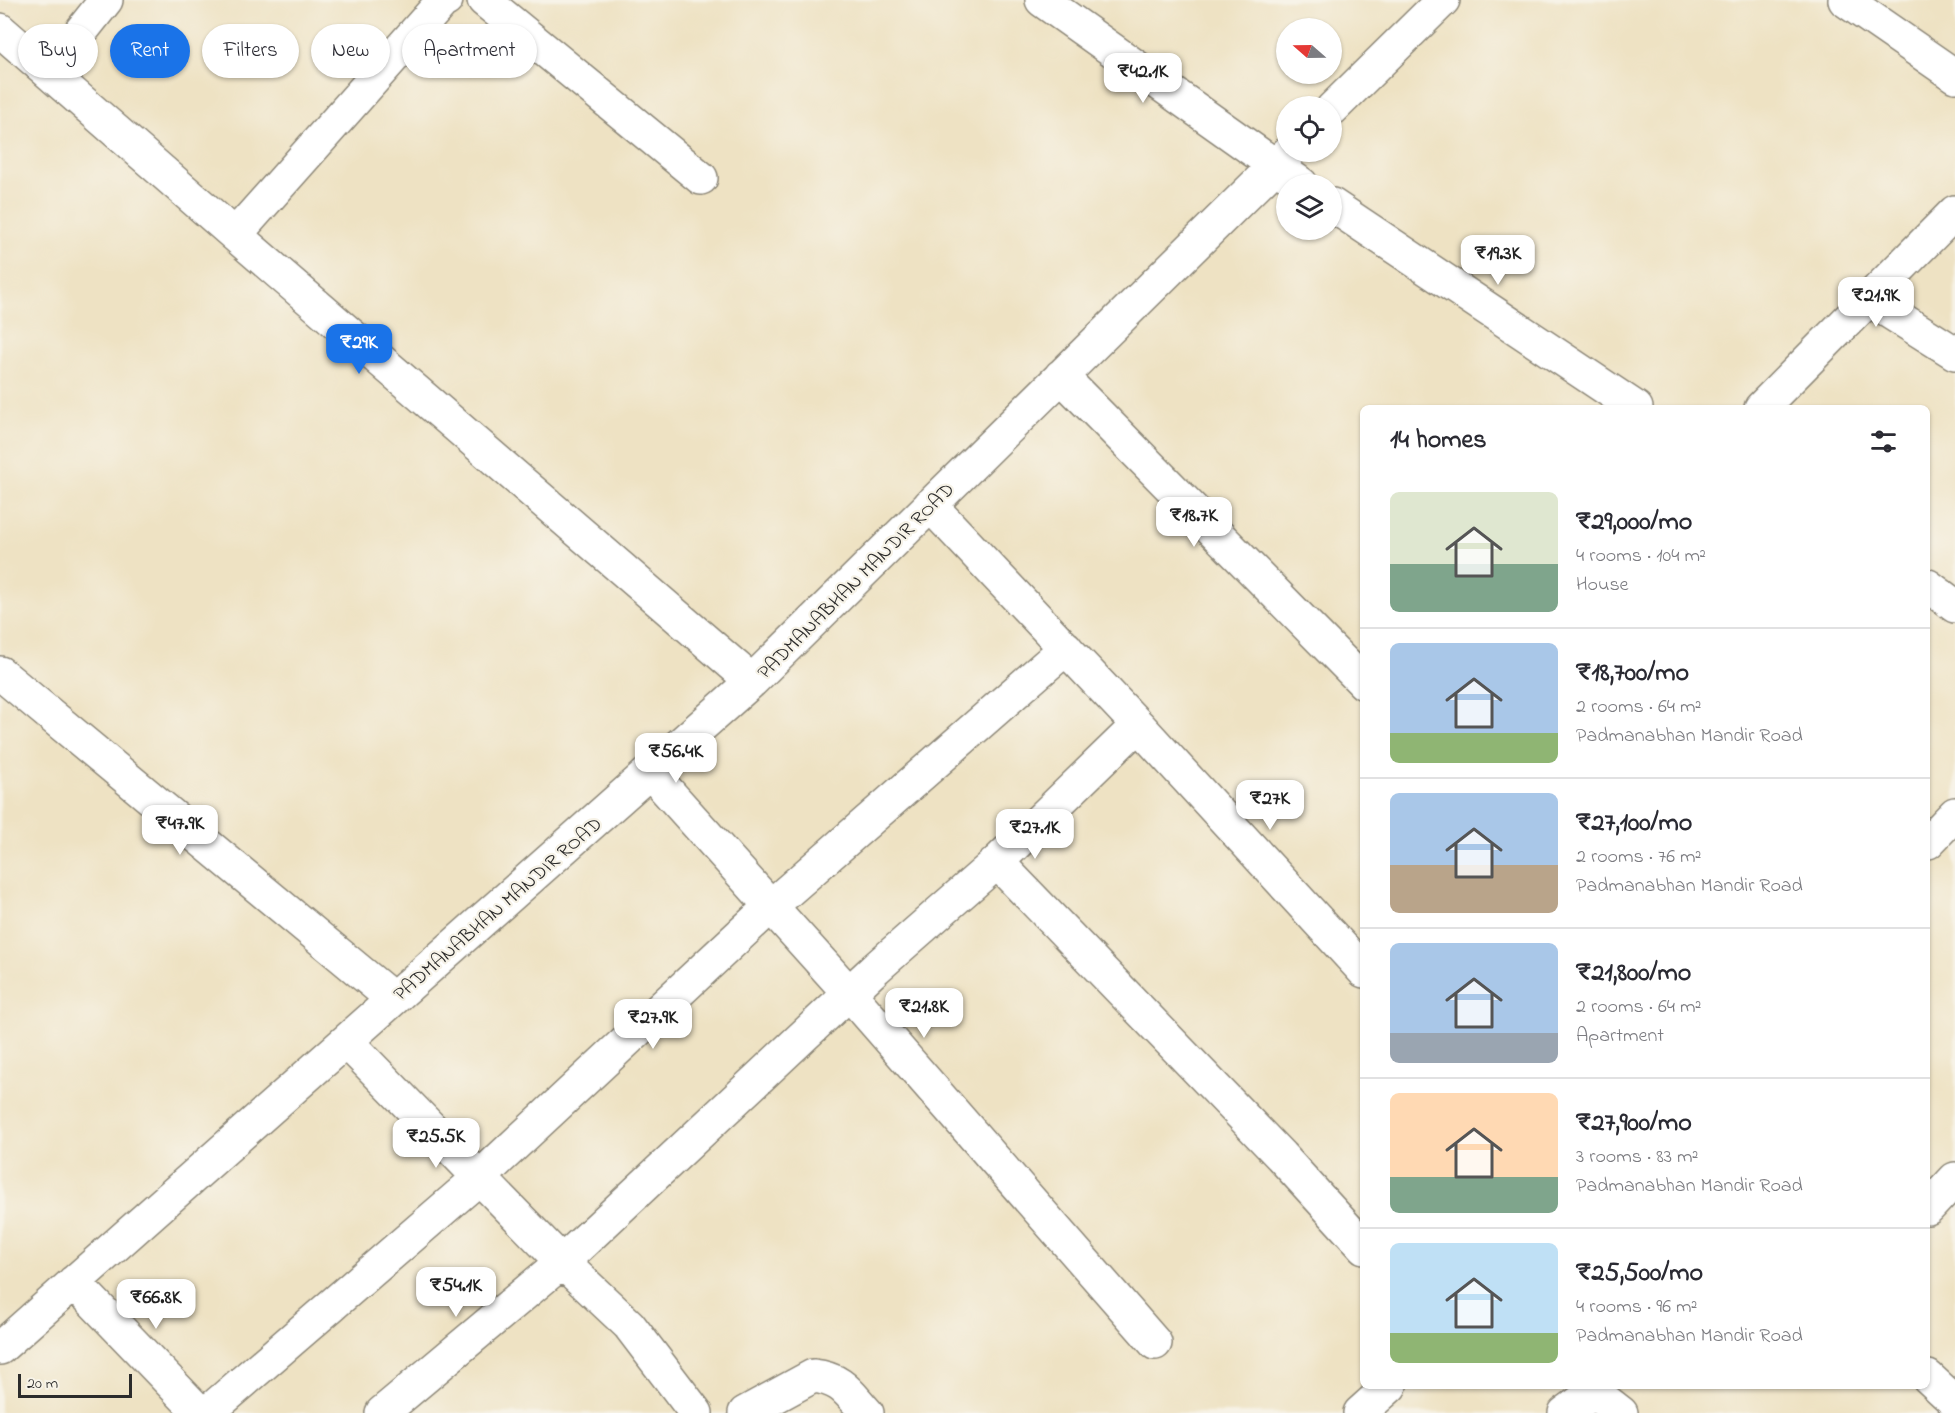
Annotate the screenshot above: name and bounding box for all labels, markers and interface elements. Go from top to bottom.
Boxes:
north arrow [1276,18,1342,84]
map controls [1276,18,1342,240]
chip: Buy [18,24,98,78]
chip: Rent [110,24,190,78]
chip: Filters [202,24,299,78]
chip: New [311,24,390,78]
chip: Apartment [402,24,537,78]
pin: ₹42.1K [1094,53,1192,104]
text: ₹42.1K [1118,58,1168,87]
button: locate [1276,96,1342,162]
button: layers [1276,174,1342,240]
pin: ₹19.3K [1449,235,1547,286]
text: ₹19.3K [1475,240,1521,269]
pin: ₹21.9K [1827,277,1925,328]
text: ₹21.9K [1852,282,1900,311]
pin: ₹29K [323,324,395,375]
text: ₹29K [340,329,378,358]
text: 14 homes [1390,422,1486,460]
icon: filters [1867,425,1900,458]
street label: PADMANABHAN MANDIR ROAD [752,477,962,687]
pin: ₹18.7K [1145,497,1243,548]
text: ₹18.7K [1170,502,1218,531]
text: ₹29,000/mo [1576,504,1692,542]
icon: home [1438,516,1510,588]
text: 4 rooms · 104 m² [1576,542,1706,571]
text: House [1576,571,1629,600]
text: ₹18,700/mo [1576,655,1689,693]
icon: home [1438,667,1510,739]
text: 2 rooms · 64 m² [1576,693,1701,722]
text: Padmanabhan Mandir Road [1576,722,1803,751]
pin: ₹56.4K [627,733,725,784]
text: ₹56.4K [649,738,703,767]
pin: ₹27K [1234,780,1306,831]
text: ₹27K [1250,785,1290,814]
pin: ₹47.9K [131,805,229,856]
text: ₹27,100/mo [1576,805,1692,843]
pin: ₹27.1K [986,809,1084,860]
text: ₹47.9K [156,810,204,839]
street label: PADMANABHAN MANDIR ROAD [388,811,609,1009]
text: ₹27.1K [1010,814,1060,843]
icon: home [1438,817,1510,889]
text: 2 rooms · 76 m² [1576,843,1701,872]
text: Padmanabhan Mandir Road [1576,872,1803,901]
text: ₹21,800/mo [1576,955,1691,993]
icon: home [1438,967,1510,1039]
pin: ₹21.8K [875,988,973,1039]
text: ₹21.8K [899,993,949,1022]
text: 2 rooms · 64 m² [1576,993,1701,1022]
pin: ₹27.9K [604,999,702,1050]
text: ₹27.9K [628,1004,678,1033]
text: Apartment [1576,1022,1664,1051]
text: ₹27,900/mo [1576,1105,1692,1143]
icon: home [1438,1117,1510,1189]
pin: ₹25.5K [387,1118,485,1169]
text: ₹25.5K [407,1123,465,1152]
text: 3 rooms · 83 m² [1576,1143,1698,1172]
text: Padmanabhan Mandir Road [1576,1172,1803,1201]
text: ₹25,500/mo [1576,1255,1703,1293]
pin: ₹54.1K [407,1267,505,1318]
icon: home [1438,1267,1510,1339]
text: ₹54.1K [430,1272,482,1301]
pin: ₹66.8K [107,1279,205,1330]
text: ₹66.8K [131,1284,181,1313]
text: 4 rooms · 96 m² [1576,1293,1697,1322]
text: Padmanabhan Mandir Road [1576,1322,1803,1351]
scale bar [18,1371,132,1398]
text: 20 m [27,1372,58,1396]

